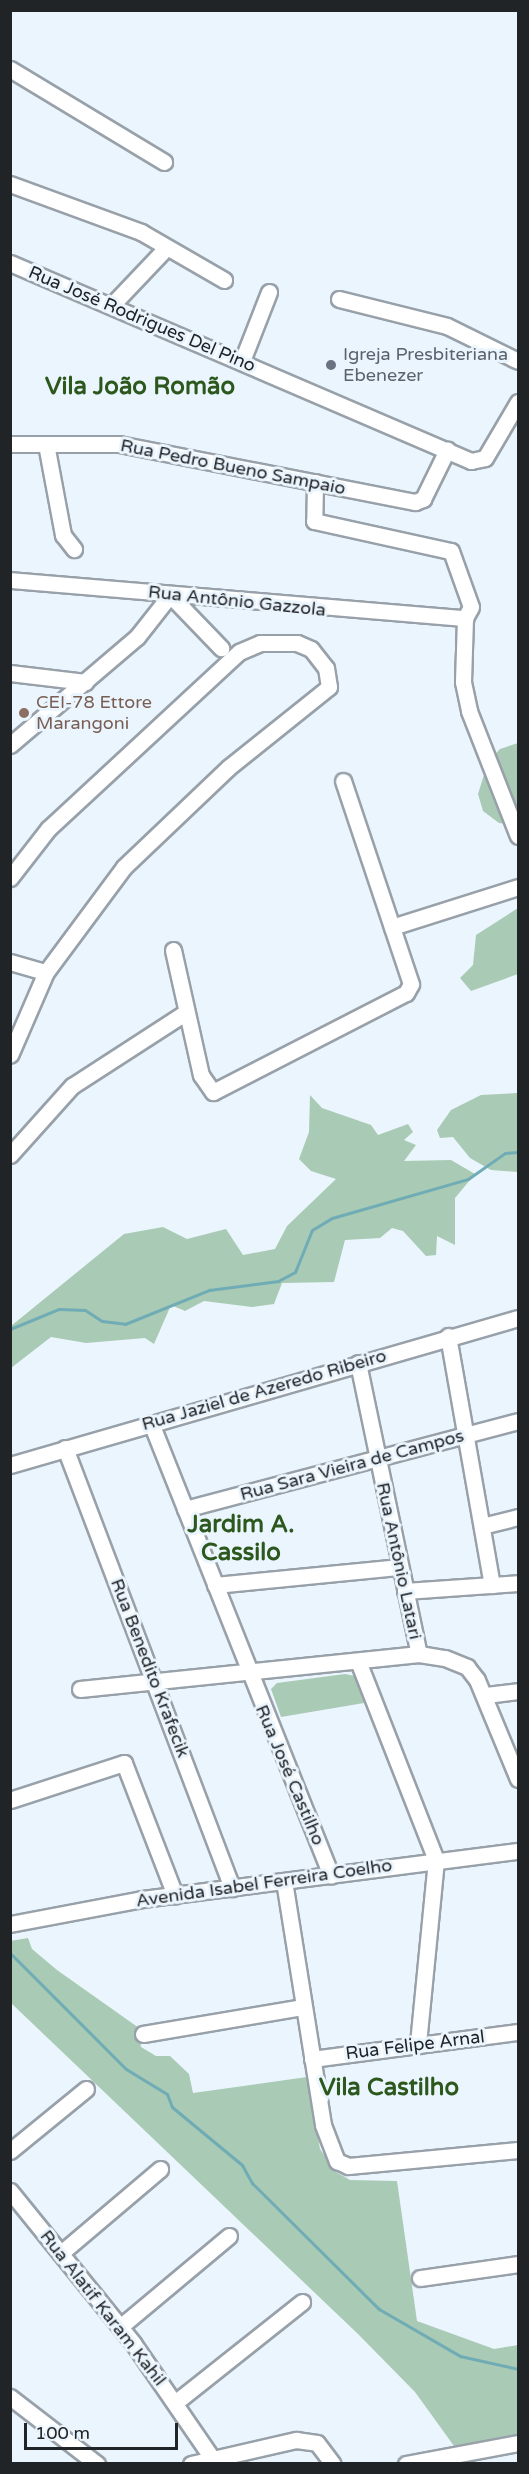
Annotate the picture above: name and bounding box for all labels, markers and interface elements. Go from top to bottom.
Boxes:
street label: Rua José Rodrigues Del Pino [25,261,259,377]
place label: Igreja Presbiteriana Ebenezer [343,344,508,386]
marker: Igreja Presbiteriana Ebenezer [324,358,338,372]
district label: Vila João Romão [45,373,235,401]
street label: Rua Pedro Bueno Sampaio [119,435,347,499]
street label: Rua Antônio Gazzola [147,581,327,621]
place label: CEI-78 Ettore Marangoni [36,692,152,734]
marker: CEI-78 Ettore Marangoni [17,706,31,720]
street label: Rua Jaziel de Azeredo Ribeiro [139,1345,389,1435]
street label: Rua Sara Vieira de Campos [238,1425,466,1505]
street label: Rua Antônio Latari [372,1480,426,1642]
district label: Jardim A. Cassilo [187,1511,295,1567]
street label: Rua Benedito Krafecik [106,1576,194,1760]
street label: Rua José Castilho [251,1702,329,1848]
street label: Avenida Isabel Ferreira Coelho [135,1854,393,1912]
street label: Rua Felipe Arnal [344,2026,486,2064]
district label: Vila Castilho [319,2074,459,2102]
street label: Rua Alatif Karam Kahil [35,2226,171,2390]
scale bar [27,2411,182,2449]
text: 100 m [35,2422,90,2444]

